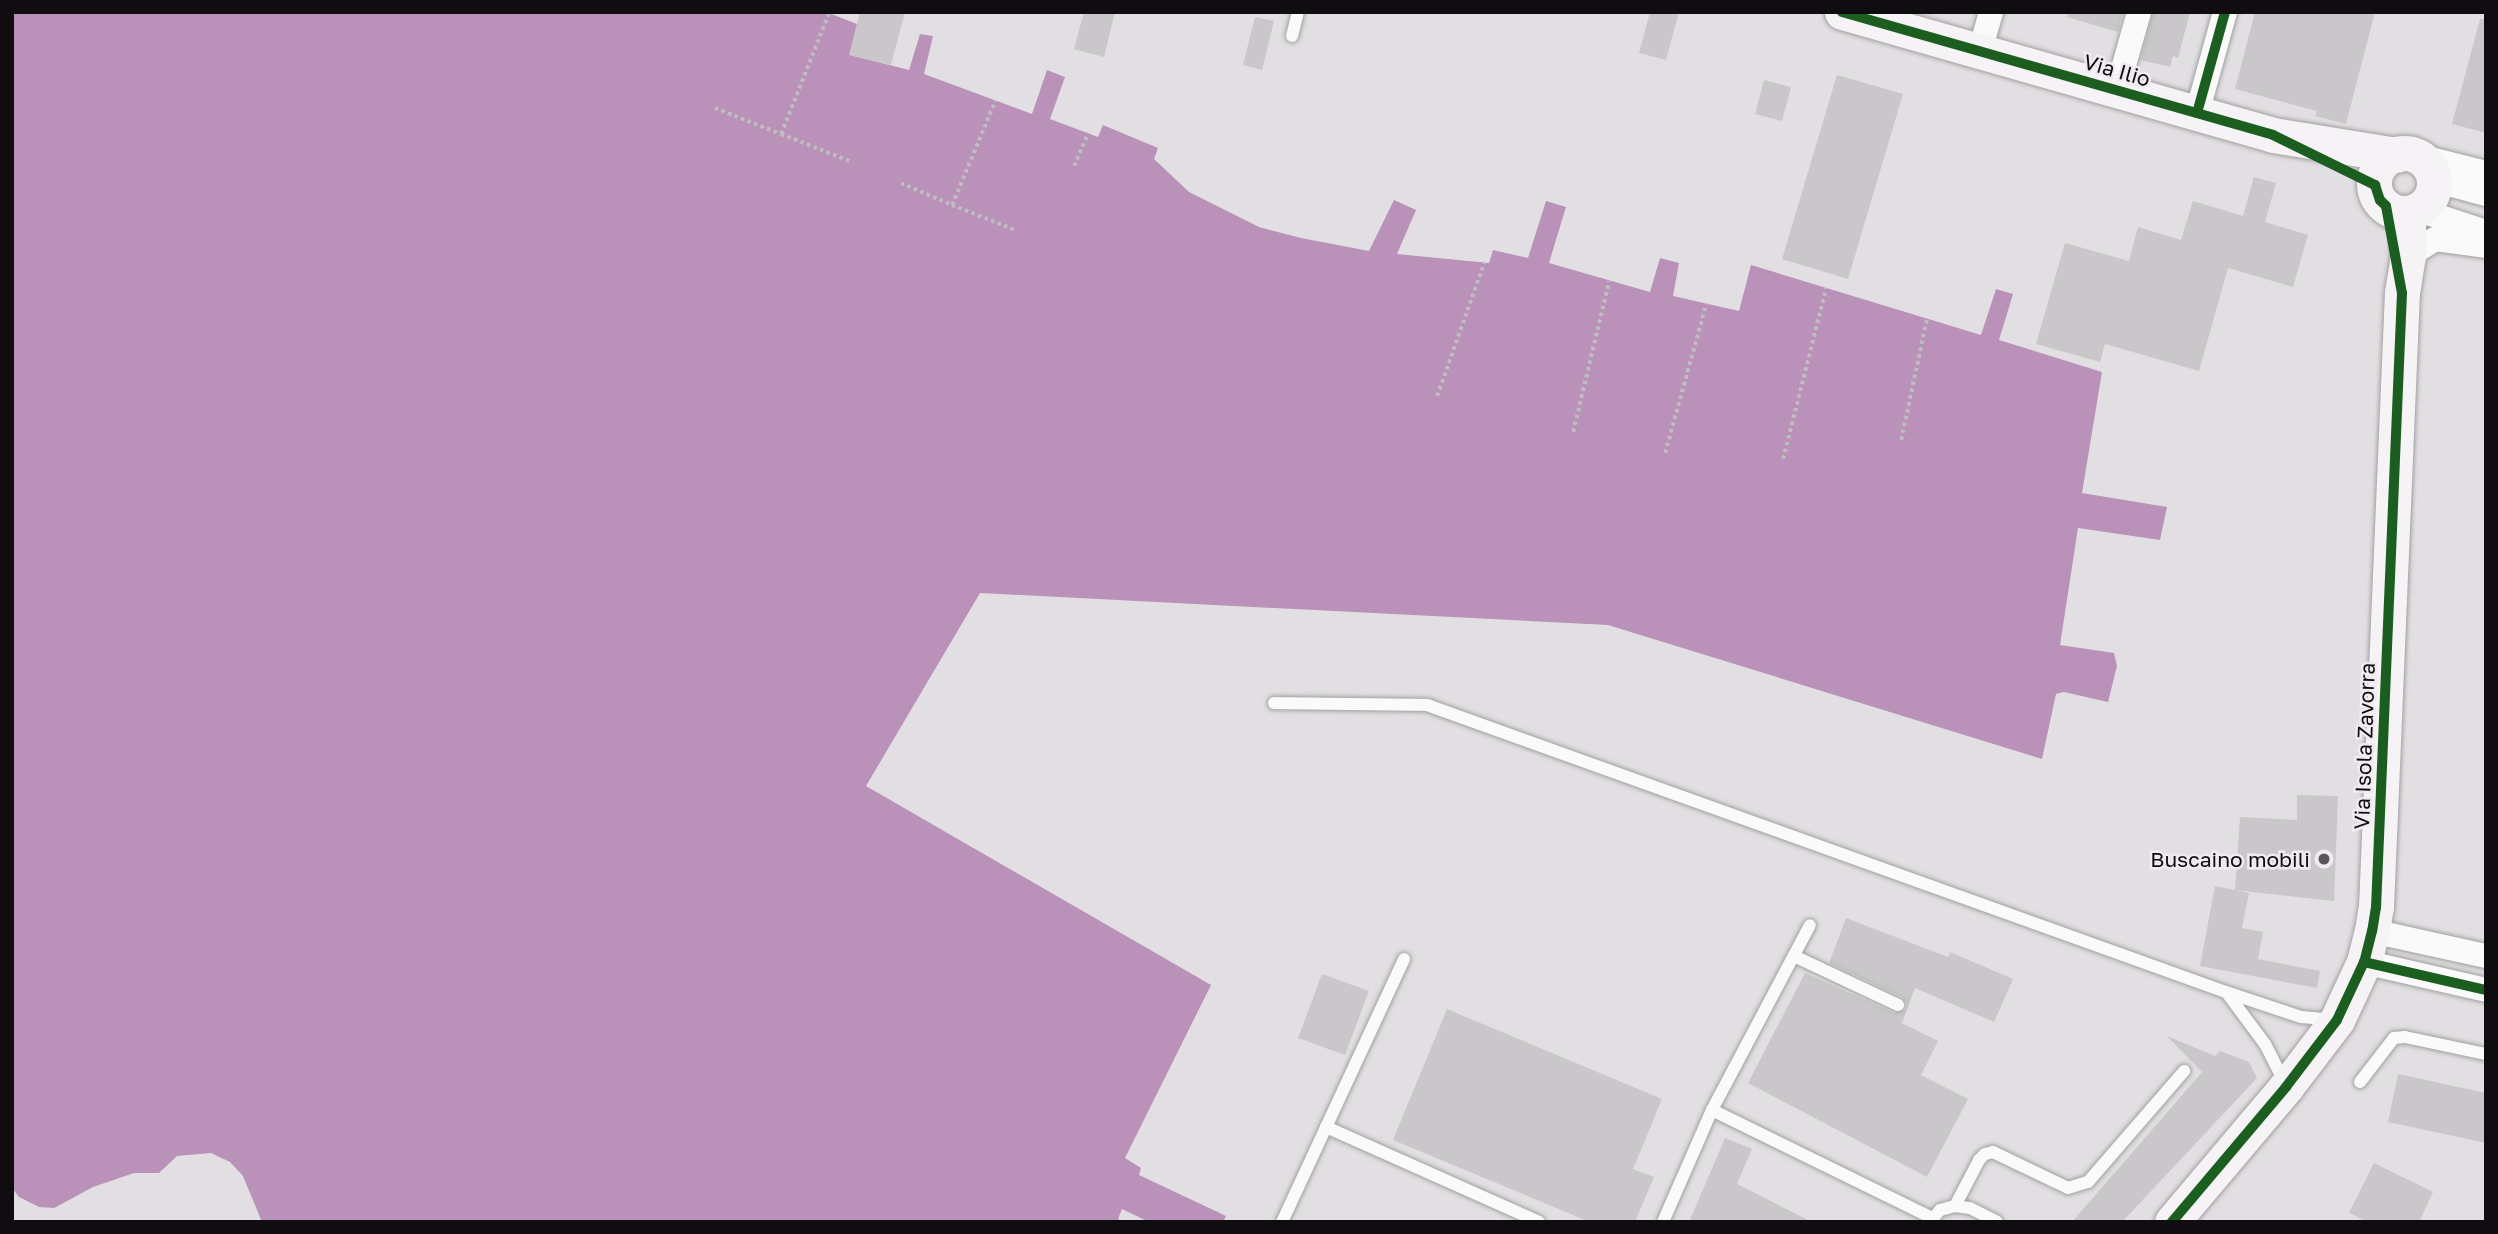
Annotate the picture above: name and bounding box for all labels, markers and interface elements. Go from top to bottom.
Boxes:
street label: Via Ilio [2081,48,2153,92]
street label: Via Isola Zavorra [2348,662,2380,830]
place label: Buscaino mobili [2150,846,2310,872]
marker: Buscaino mobili [2316,851,2332,867]

